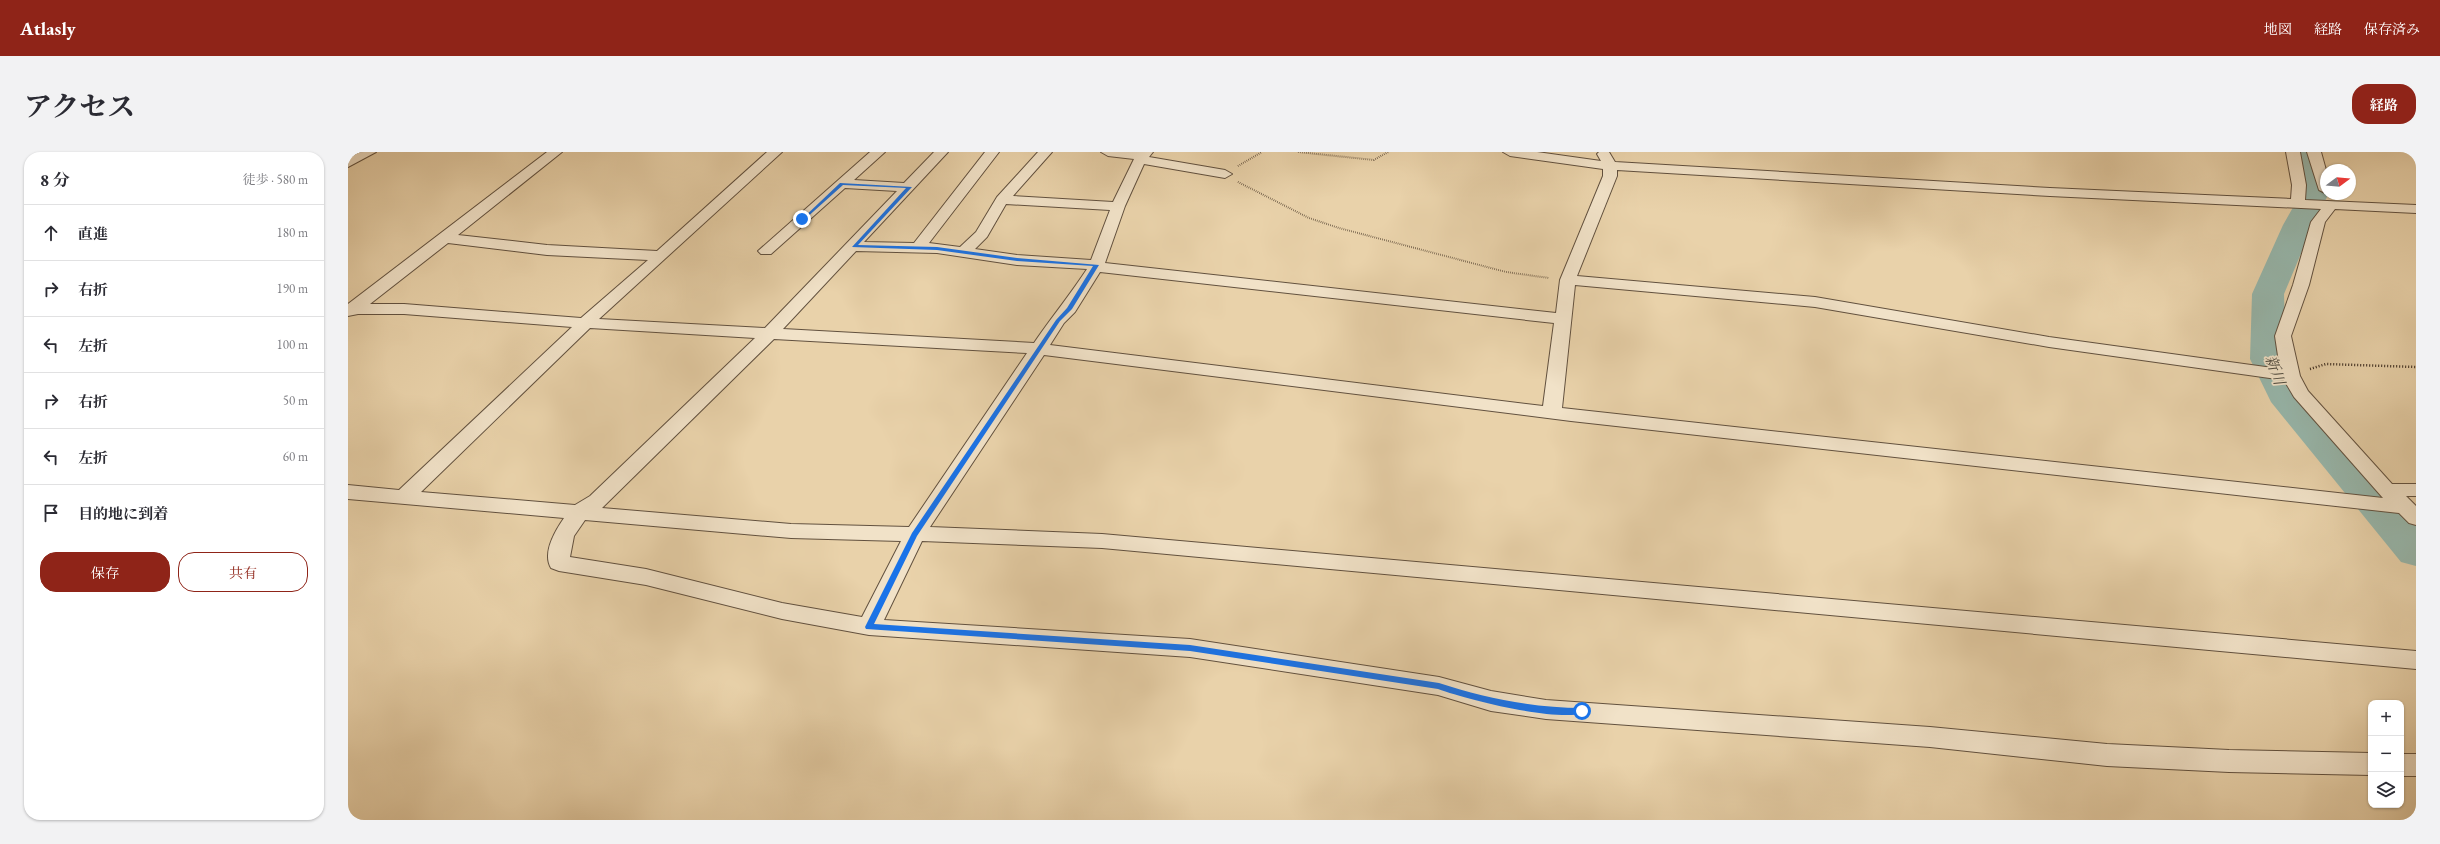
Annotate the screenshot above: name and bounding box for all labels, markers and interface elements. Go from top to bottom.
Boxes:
text: Atlasly [20,16,76,41]
text: 地図 [2264,20,2292,38]
text: 経路 [2314,20,2342,38]
text: 保存済み [2364,20,2420,38]
button: 経路 [2352,84,2416,124]
text: アクセス [24,88,135,124]
north arrow [2320,164,2356,200]
text: 8 分 [40,169,70,191]
text: 徒歩 · 580 m [243,171,308,188]
route end [793,210,811,228]
icon: ahead [40,222,62,244]
text: 直進 [78,224,108,243]
text: 180 m [277,224,308,241]
icon: right [40,278,62,300]
text: 右折 [78,280,108,299]
text: 190 m [277,280,308,297]
icon: left [40,334,62,356]
text: 左折 [78,336,108,355]
text: 100 m [277,336,308,353]
water label: 新川 [2261,352,2290,389]
icon: right [40,390,62,412]
text: 右折 [78,392,108,411]
text: 50 m [283,392,308,409]
icon: left [40,446,62,468]
text: 左折 [78,448,108,467]
text: 60 m [283,448,308,465]
icon: arrive [40,502,62,524]
text: 目的地に到着 [78,504,168,523]
button: 保存 [40,552,170,592]
button: 共有 [178,552,308,592]
map controls [2368,700,2404,808]
button: + [2368,700,2404,736]
route start [1573,702,1591,720]
button: − [2368,736,2404,772]
button: layers [2368,772,2404,808]

